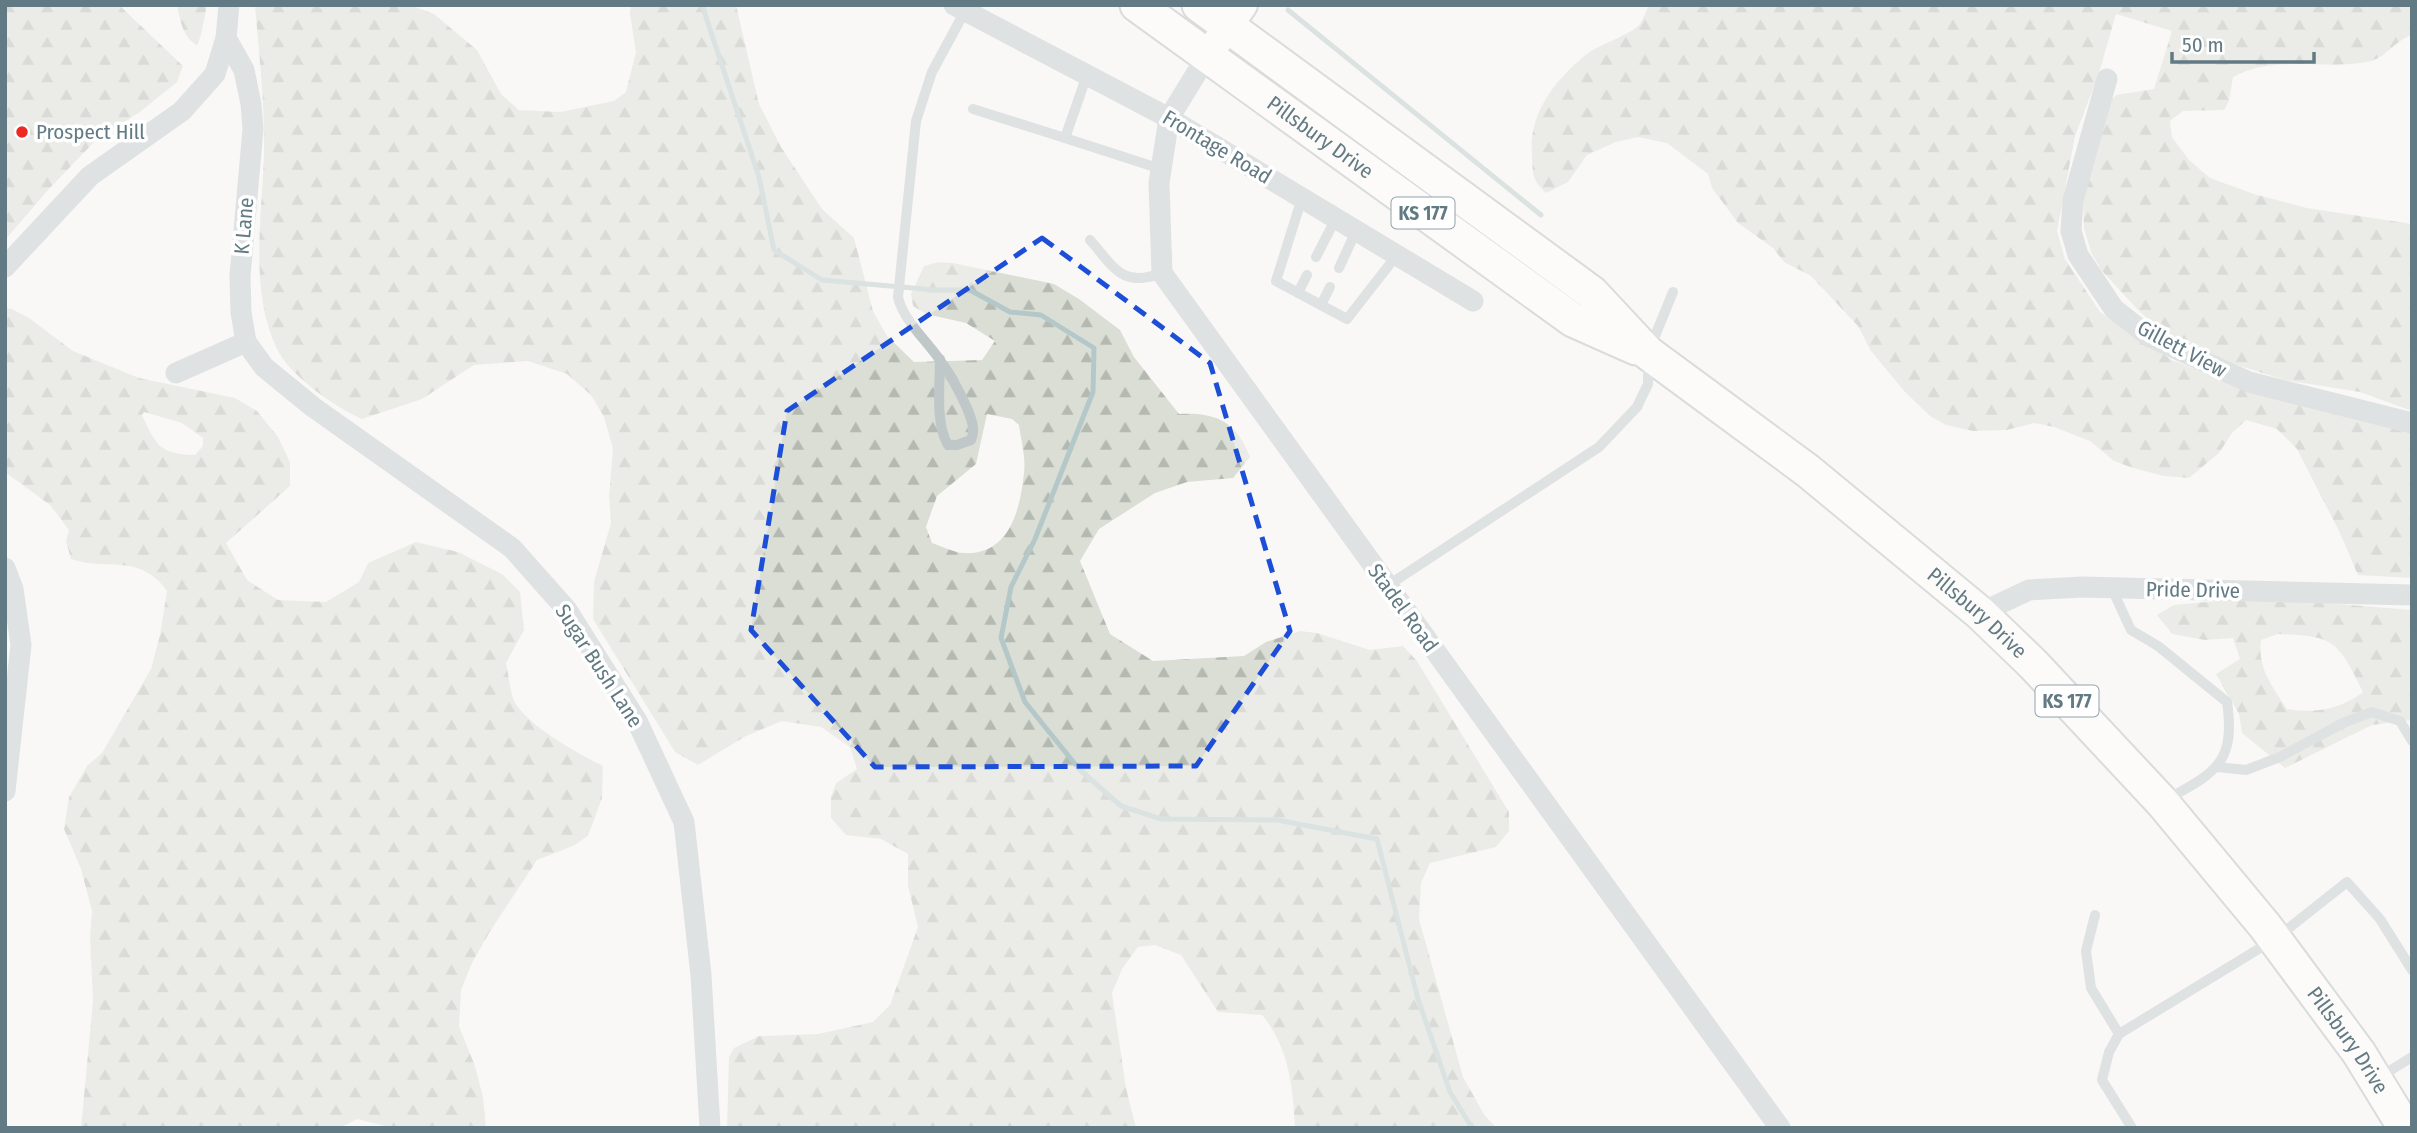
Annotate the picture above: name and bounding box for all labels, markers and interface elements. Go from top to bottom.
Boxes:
scale bar [2172,21,2314,65]
text: 50 m [2182,32,2224,58]
street label: Pillsbury Drive [1262,90,1378,184]
street label: Frontage Road [1158,104,1276,190]
place label: Prospect Hill [36,119,145,145]
marker: Prospect Hill [14,124,30,140]
street label: K Lane [229,197,259,255]
road number: KS 177 [1392,197,1454,228]
street label: Gillett View [2133,315,2231,383]
street label: Stadel Road [1362,559,1444,657]
street label: Pillsbury Drive [1922,562,2032,664]
street label: Pride Drive [2146,576,2240,604]
street label: Sugar Bush Lane [549,599,649,733]
road number: KS 177 [2036,686,2098,716]
street label: Pillsbury Drive [2301,982,2394,1099]

